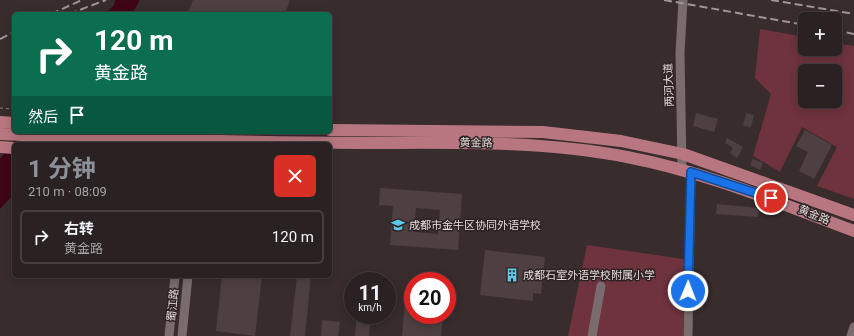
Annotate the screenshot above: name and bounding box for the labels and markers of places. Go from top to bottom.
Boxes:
pin [754,181,788,215]
school or university icon: 成都市金牛区协同外语学校 [390,217,406,233]
place label: 成都市金牛区协同外语学校 [409,219,541,232]
building icon: 成都石室外语学校附属小学 [504,267,520,283]
place label: 成都石室外语学校附属小学 [523,269,655,282]

